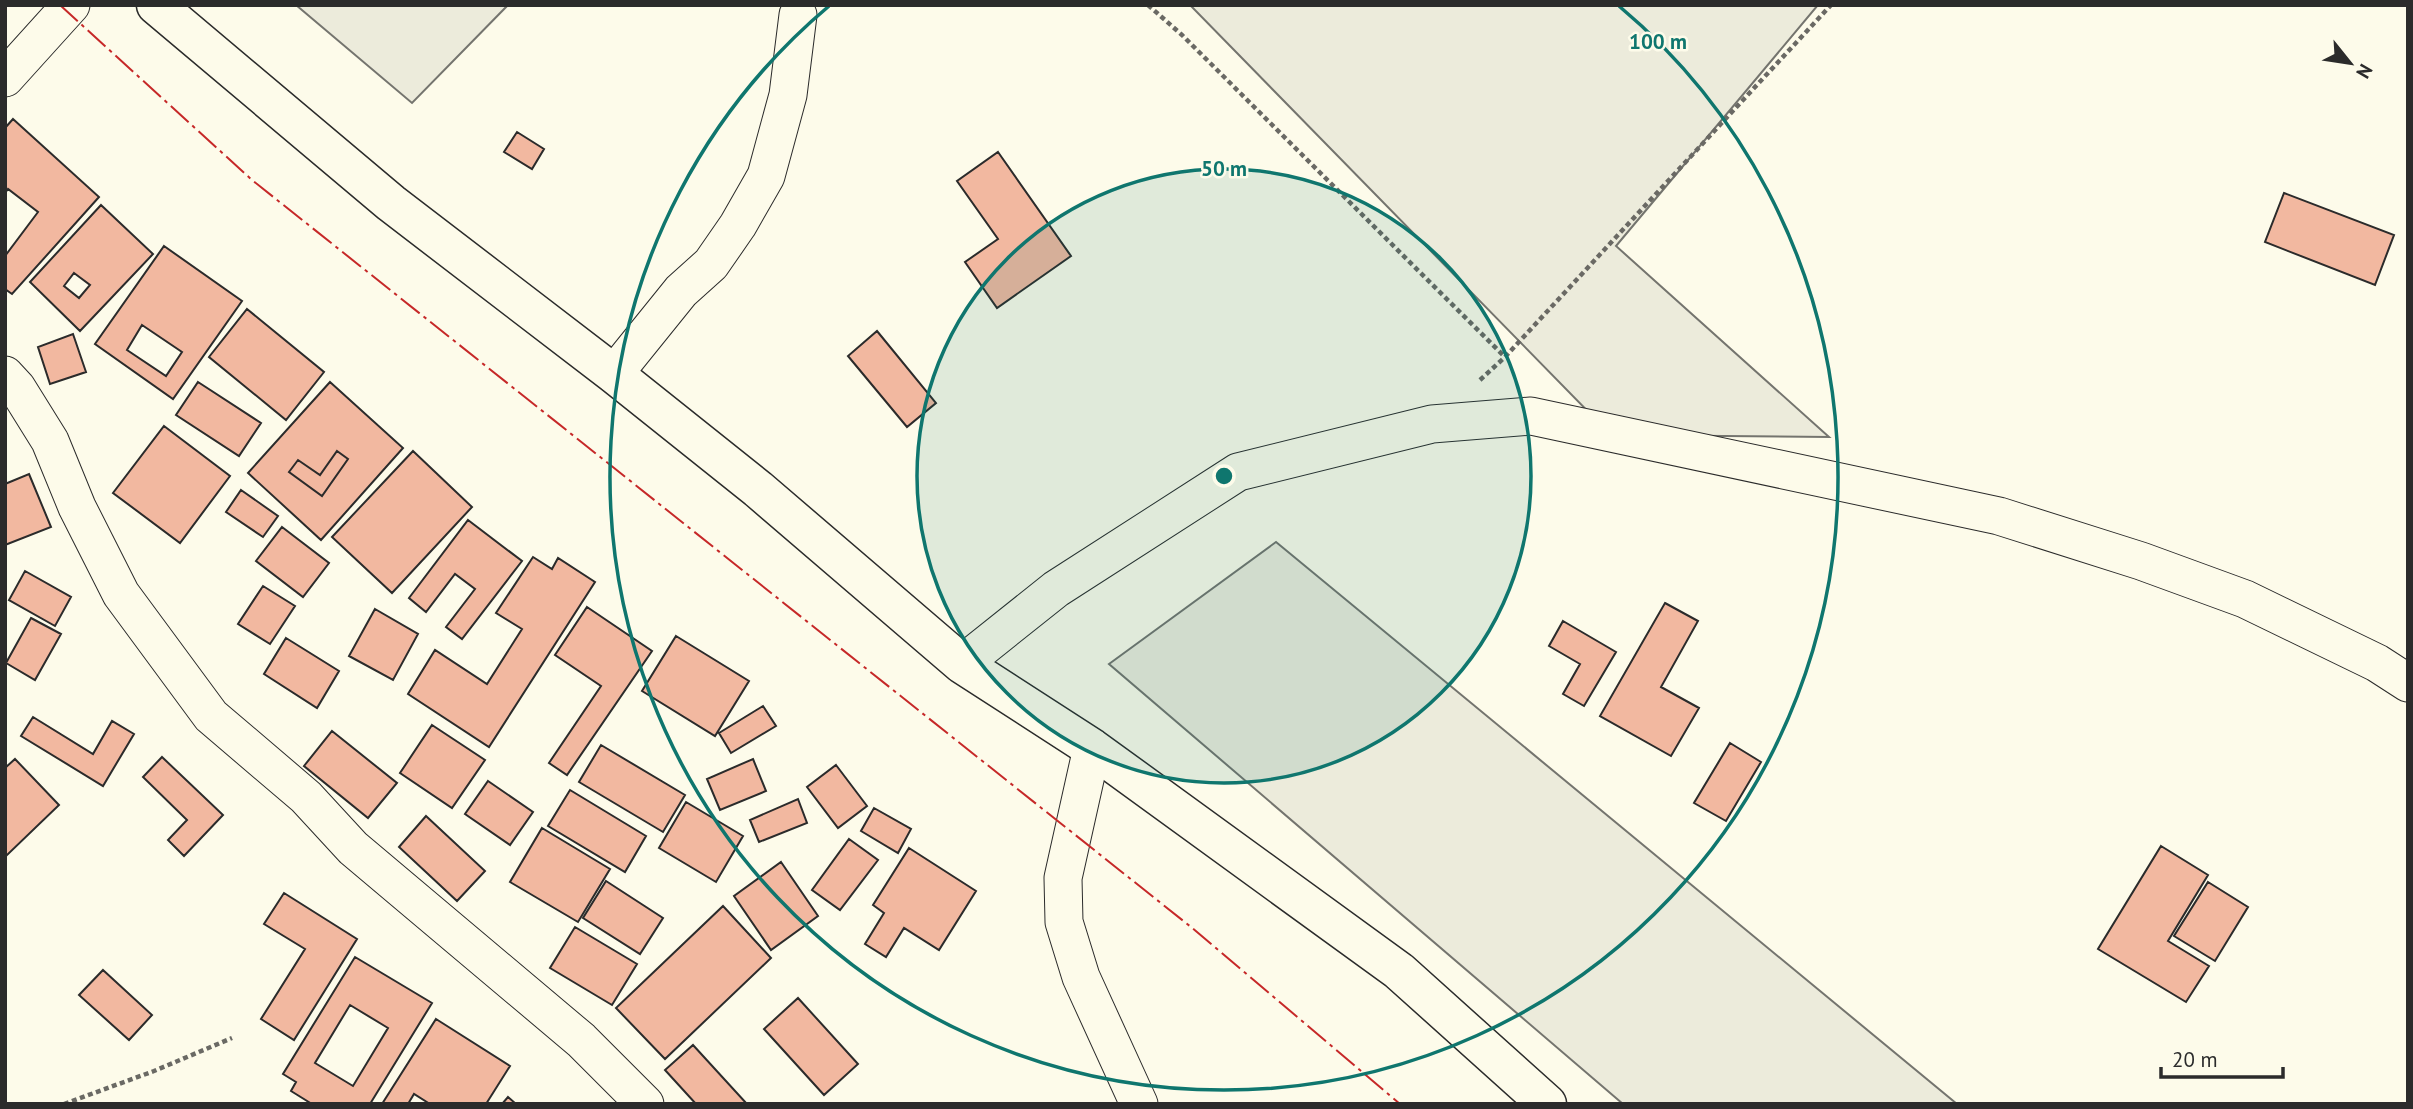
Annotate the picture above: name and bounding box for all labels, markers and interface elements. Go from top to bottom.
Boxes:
text: 100 m [1629,28,1687,55]
north arrow [2315,28,2385,98]
text: N [2351,60,2378,83]
text: 50 m [1201,155,1247,182]
centre of rings [1212,464,1236,488]
scale bar [2161,1036,2284,1080]
text: 20 m [2172,1046,2218,1073]

